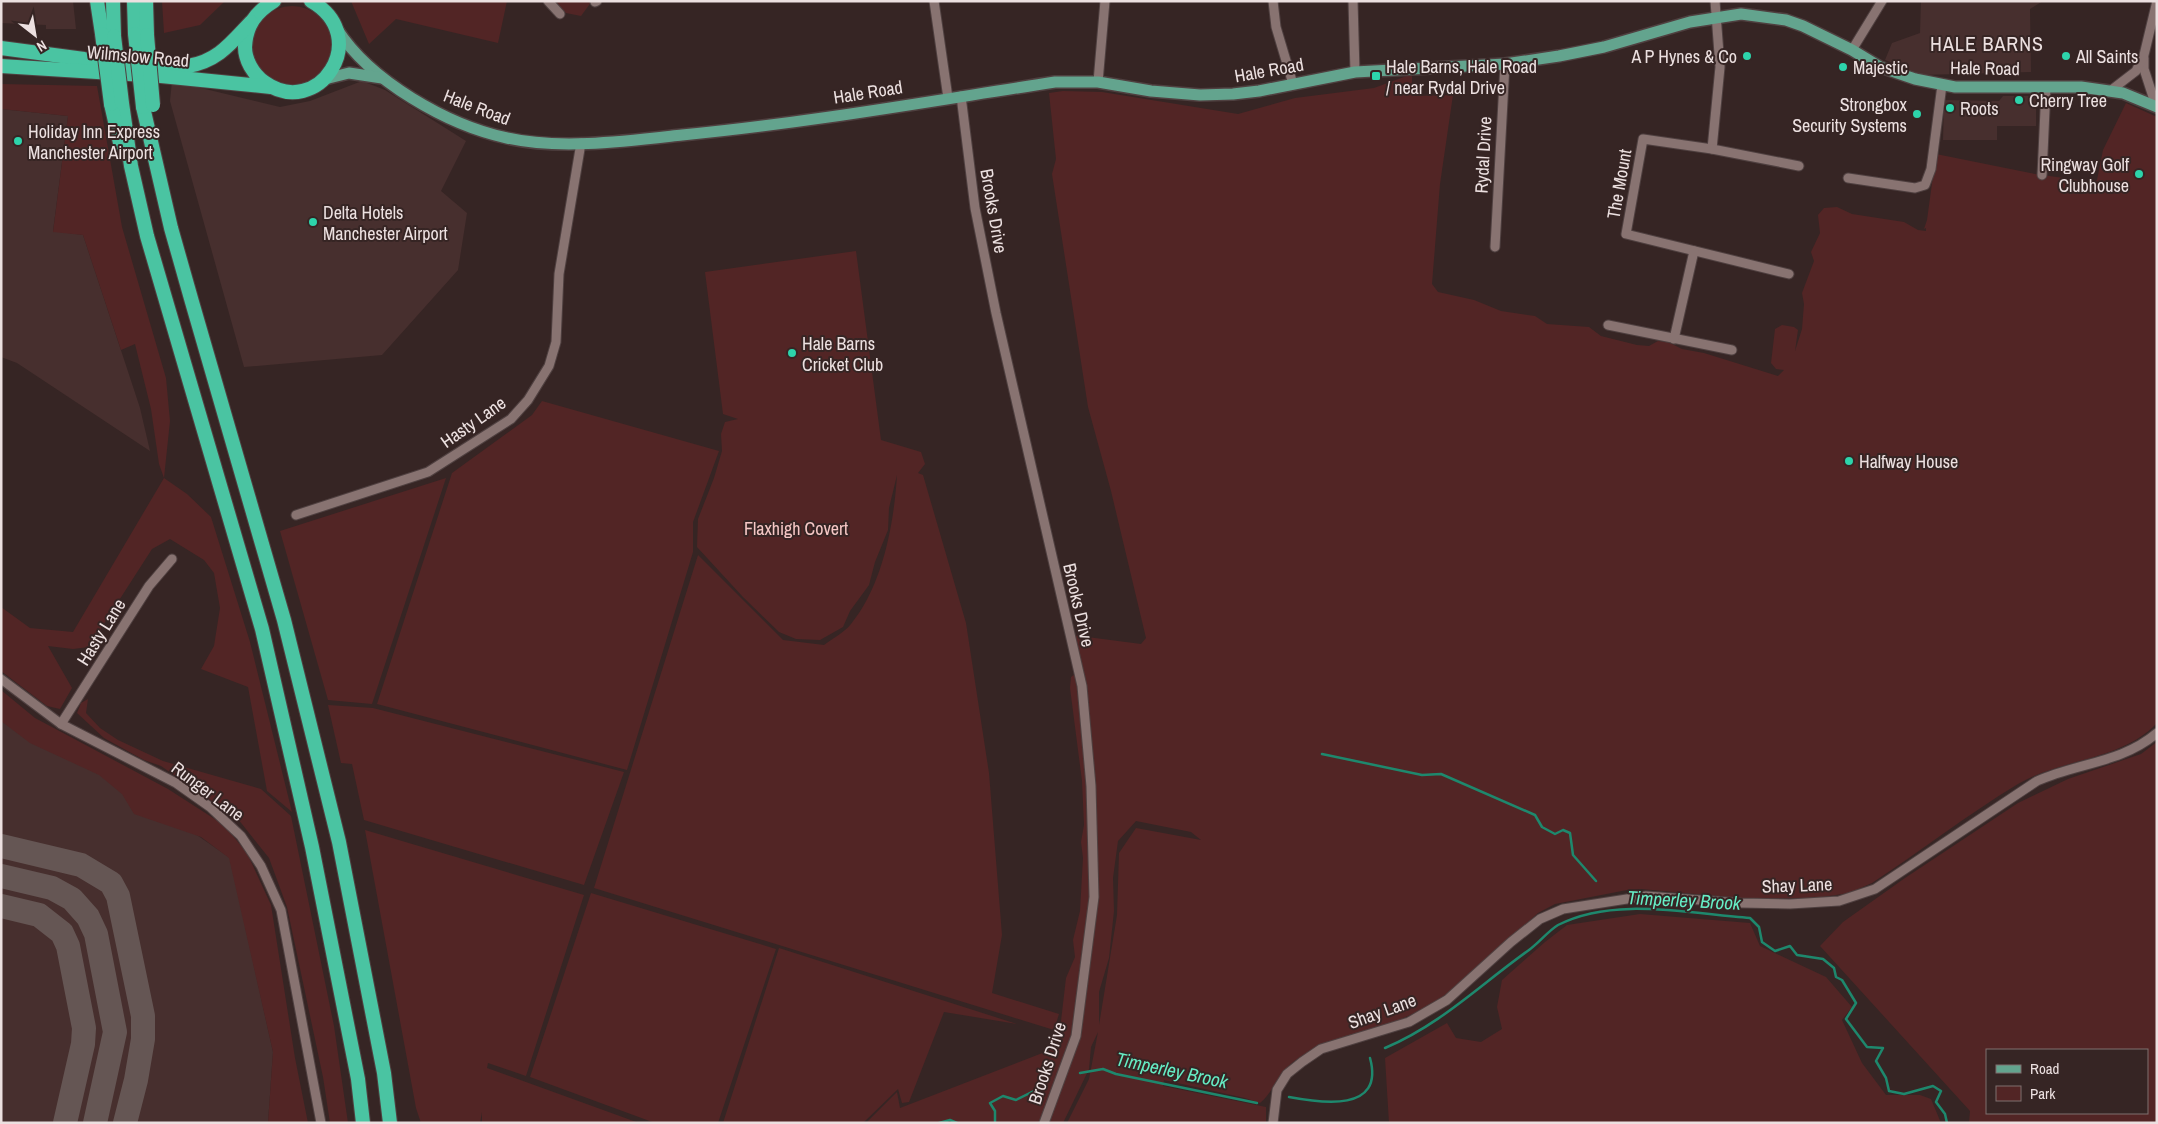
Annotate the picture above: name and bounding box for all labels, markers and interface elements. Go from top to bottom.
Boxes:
north arrow [10,10,60,60]
district label: HALE BARNS [1930,30,2044,57]
text: N [34,36,50,56]
street label: Wilmslow Road [86,39,190,73]
place label: A P Hynes & Co [1630,44,1737,69]
place label: All Saints [2075,44,2138,69]
marker: A P Hynes & Co [1741,50,1753,62]
marker: All Saints [2060,50,2072,62]
street label: Hale Road [1232,52,1306,88]
place label: Hale Barns, Hale Road / near Rydal Drive [1386,54,1537,100]
place label: Majestic [1853,55,1908,80]
street label: Hale Road [1950,55,2020,81]
marker: Majestic [1837,61,1849,73]
marker: Hale Barns, Hale Road / near Rydal Drive [1370,70,1382,82]
street label: Hale Road [832,74,904,110]
street label: Hale Road [440,83,514,131]
place label: Cherry Tree [2029,88,2107,113]
place label: Strongbox Security Systems [1792,92,1908,138]
marker: Cherry Tree [2013,94,2025,106]
place label: Roots [1960,96,1999,121]
marker: Roots [1944,102,1956,114]
marker: Strongbox Security Systems [1911,108,1923,120]
street label: Rydal Drive [1468,116,1498,194]
place label: Holiday Inn Express Manchester Airport [28,119,160,165]
marker: Holiday Inn Express Manchester Airport [12,135,24,147]
street label: The Mount [1601,147,1637,221]
place label: Ringway Golf Clubhouse [2040,152,2130,198]
street label: Brooks Drive [974,167,1014,255]
marker: Ringway Golf Clubhouse [2133,168,2145,180]
place label: Delta Hotels Manchester Airport [323,200,448,246]
marker: Delta Hotels Manchester Airport [307,216,319,228]
place label: Hale Barns Cricket Club [802,331,883,377]
marker: Hale Barns Cricket Club [786,347,798,359]
street label: Hasty Lane [435,390,511,454]
place label: Halfway House [1859,449,1958,474]
marker: Halfway House [1843,455,1855,467]
park label: Flaxhigh Covert [744,516,848,541]
street label: Brooks Drive [1057,561,1101,649]
street label: Hasty Lane [71,594,131,670]
street label: Runger Lane [166,755,250,827]
street label: Shay Lane [1761,871,1833,899]
water label: Timperley Brook [1627,884,1743,916]
street label: Shay Lane [1345,987,1419,1035]
street label: Brooks Drive [1022,1019,1072,1107]
water label: Timperley Brook [1114,1045,1231,1095]
legend [1986,1049,2148,1114]
text: Road [2030,1058,2059,1079]
text: Park [2030,1083,2056,1104]

